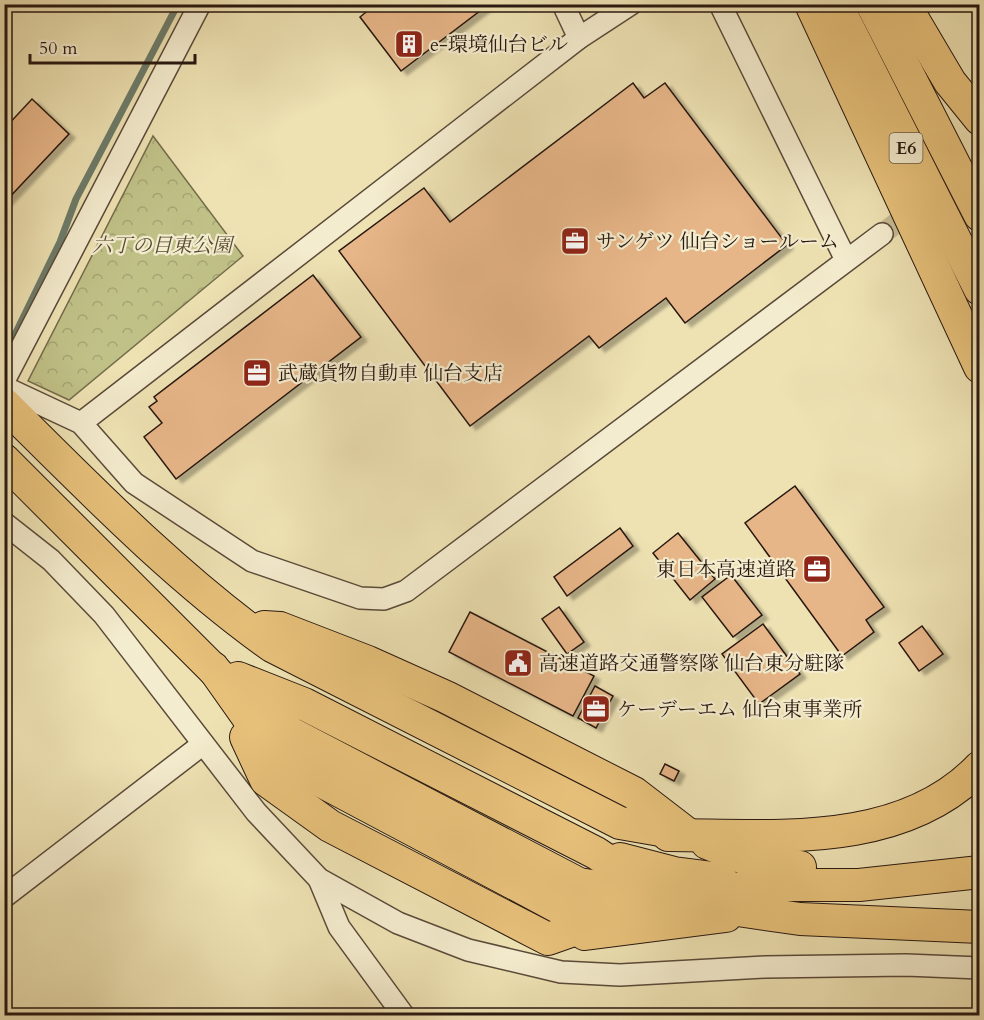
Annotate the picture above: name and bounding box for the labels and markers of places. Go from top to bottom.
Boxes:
building icon: e-環境仙台ビル [393,28,425,60]
place label: e-環境仙台ビル [430,31,568,58]
office icon: サンゲツ 仙台ショールーム [559,225,591,257]
place label: サンゲツ 仙台ショールーム [596,228,839,255]
office icon: 武蔵貨物自動車 仙台支店 [241,357,273,389]
place label: 武蔵貨物自動車 仙台支店 [278,360,503,387]
office icon: 東日本高速道路 [801,553,833,585]
place label: 東日本高速道路 [656,556,796,583]
public building icon: 高速道路交通警察隊 仙台東分駐隊 [502,647,534,679]
place label: 高速道路交通警察隊 仙台東分駐隊 [539,650,844,677]
office icon: ケーデーエム 仙台東事業所 [580,693,612,725]
place label: ケーデーエム 仙台東事業所 [617,696,862,723]

